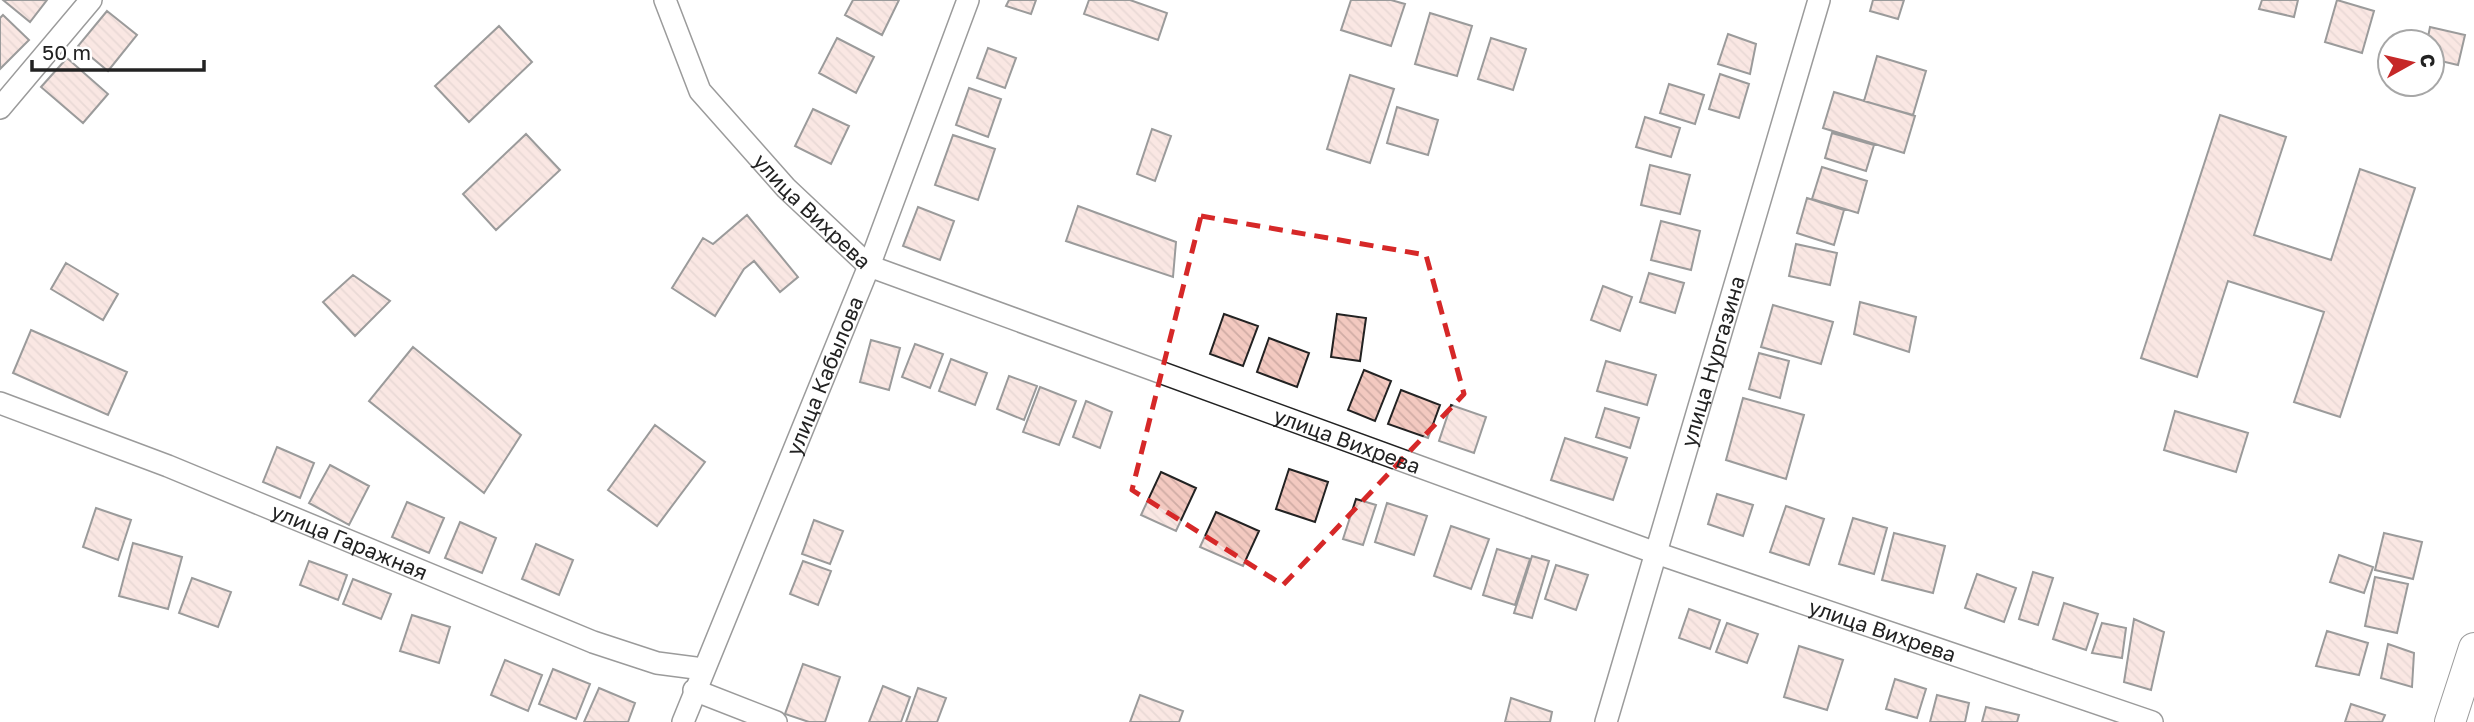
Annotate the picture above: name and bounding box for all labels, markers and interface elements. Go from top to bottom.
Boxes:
scale bar [32,28,203,72]
north arrow [2376,28,2446,98]
text: 50 m [42,39,91,65]
text: С [2416,52,2441,69]
street label: улица Вихрева [748,148,876,274]
street label: улица Нургазина [1675,273,1750,450]
street label: улица Кабылова [780,292,868,459]
street label: улица Вихрева [1270,402,1424,479]
street label: улица Гаражная [268,497,432,585]
street label: улица Вихрева [1805,593,1960,667]

